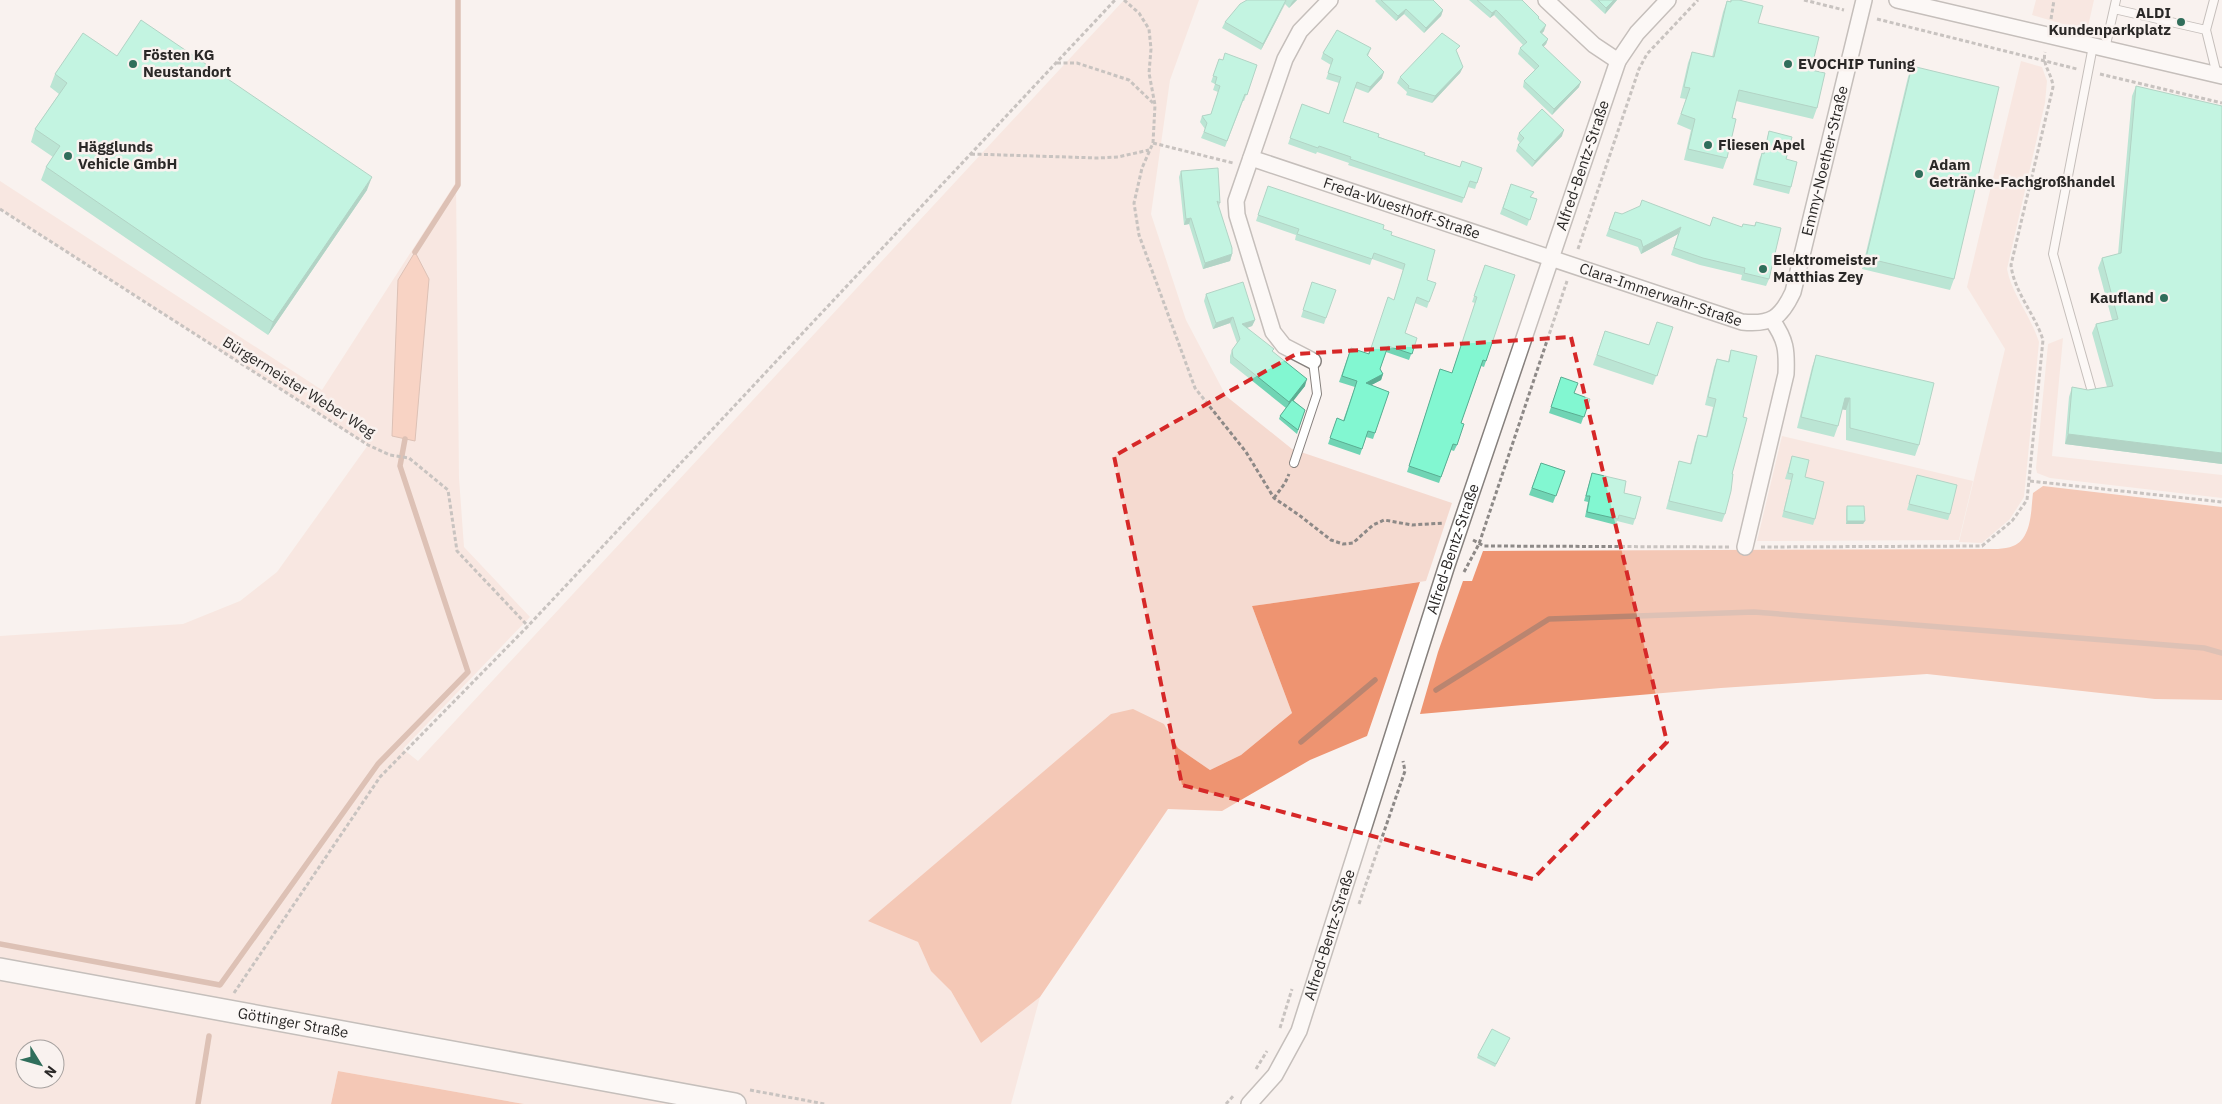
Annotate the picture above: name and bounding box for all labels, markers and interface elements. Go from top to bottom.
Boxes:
place label: ALDI Kundenparkplatz [2048,3,2171,39]
marker: ALDI Kundenparkplatz [2175,16,2187,28]
place label: Fösten KG Neustandort [143,45,232,81]
place label: EVOCHIP Tuning [1798,54,1916,73]
marker: Fösten KG Neustandort [127,58,139,70]
marker: EVOCHIP Tuning [1782,58,1794,70]
street label: Emmy-Noether-Straße [1797,84,1852,238]
street label: Alfred-Bentz-Straße [1551,98,1613,233]
place label: Fliesen Apel [1718,135,1805,154]
place label: Hägglunds Vehicle GmbH [78,137,177,173]
marker: Fliesen Apel [1702,139,1714,151]
marker: Hägglunds Vehicle GmbH [62,150,74,162]
place label: Adam Getränke-Fachgroßhandel [1929,155,2116,191]
marker: Adam Getränke-Fachgroßhandel [1913,168,1925,180]
street label: Freda-Wuesthoff-Straße [1321,173,1483,243]
place label: Elektromeister Matthias Zey [1773,250,1878,286]
street label: Clara-Immerwahr-Straße [1577,258,1745,330]
marker: Elektromeister Matthias Zey [1757,263,1769,275]
place label: Kaufland [2090,288,2154,307]
marker: Kaufland [2158,292,2170,304]
street label: Bürgermeister Weber Weg [219,332,379,441]
street label: Alfred-Bentz-Straße [1422,481,1483,617]
street label: Alfred-Bentz-Straße [1299,867,1359,1003]
street label: Göttinger Straße [236,1003,350,1042]
north arrow [15,1039,65,1089]
text: N [40,1062,61,1081]

